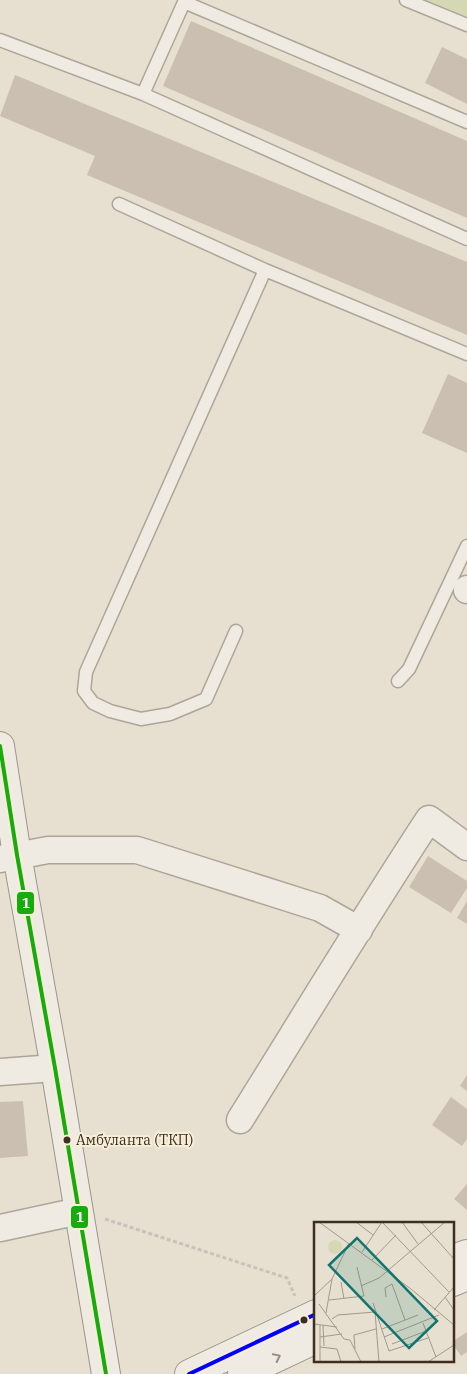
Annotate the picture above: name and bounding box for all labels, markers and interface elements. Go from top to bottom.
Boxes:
line badge: 1 [16,891,35,915]
text: 1 [22,894,30,912]
place label: Амбуланта (ТКП) [76,1131,193,1149]
marker: Амбуланта (ТКП) [62,1135,72,1145]
line badge: 1 [70,1205,89,1229]
text: 1 [76,1208,84,1226]
inset map [314,1222,454,1362]
unlabelled marker [299,1315,309,1325]
one-way arrow [272,1353,281,1363]

